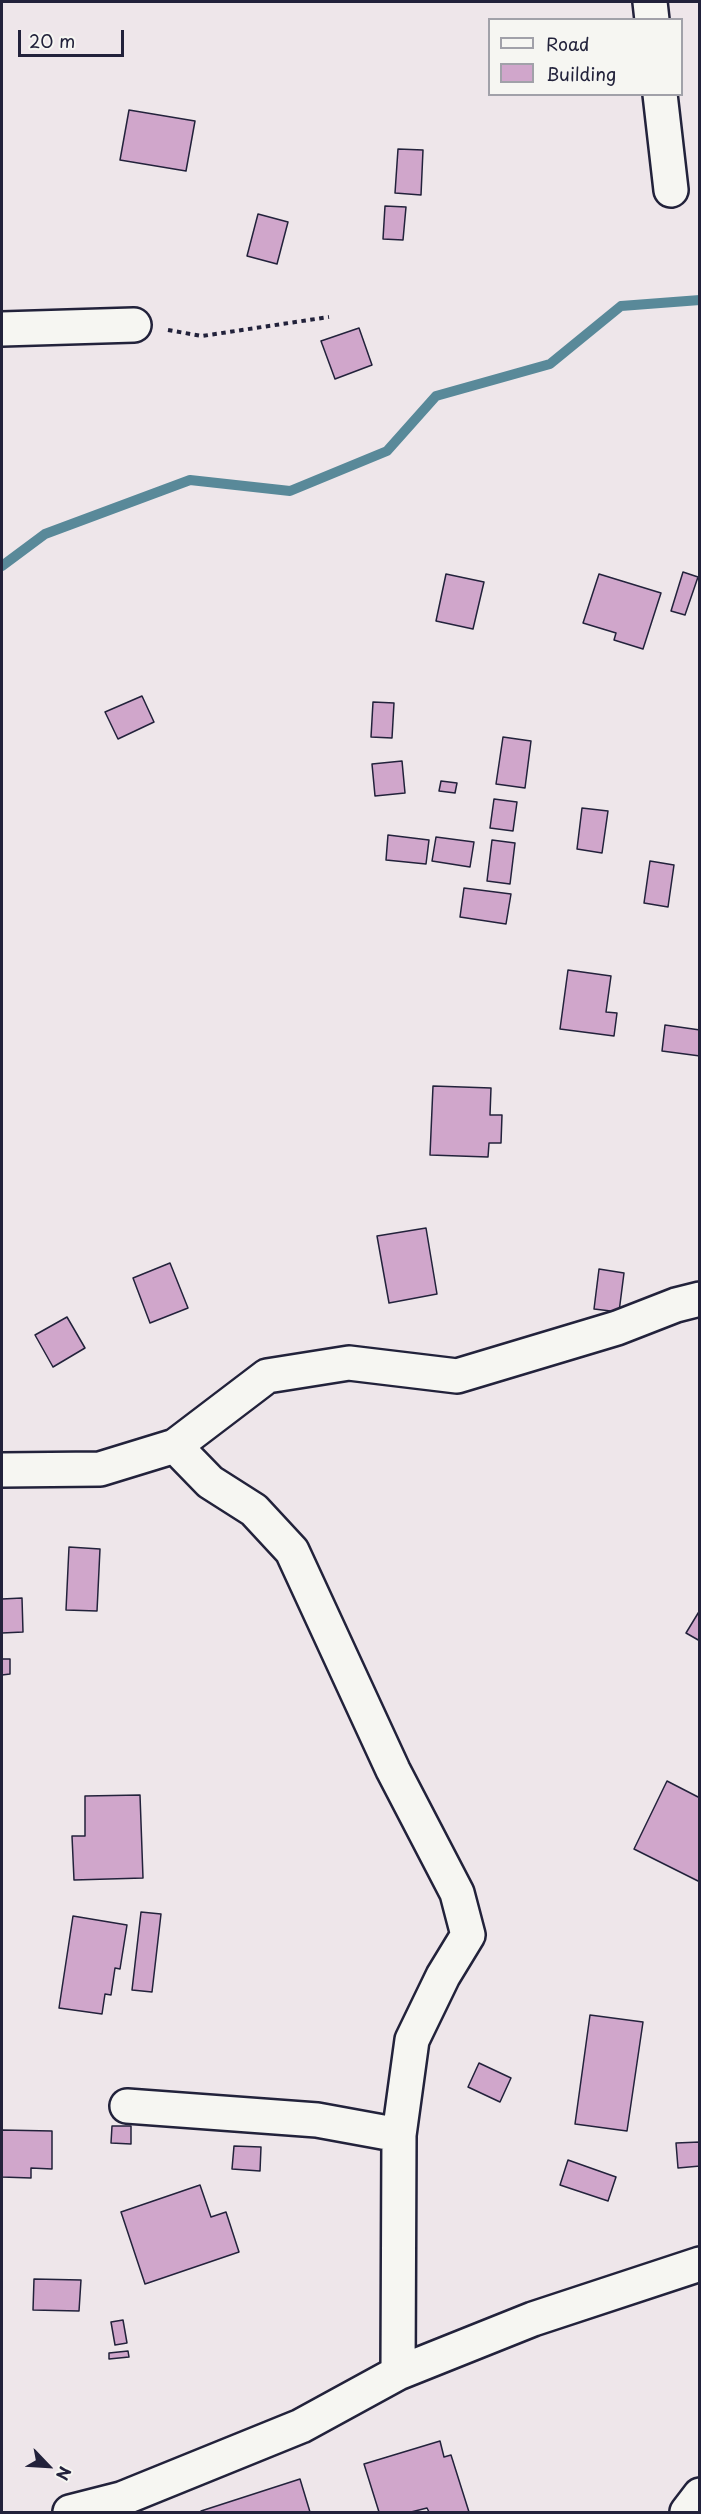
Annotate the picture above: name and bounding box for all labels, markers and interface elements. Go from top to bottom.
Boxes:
scale bar [21,18,128,56]
legend [488,18,683,96]
text: 20 m [29,27,75,54]
text: Road [546,30,590,57]
text: Building [546,60,616,87]
north arrow [18,2436,78,2496]
text: N [51,2463,78,2484]

